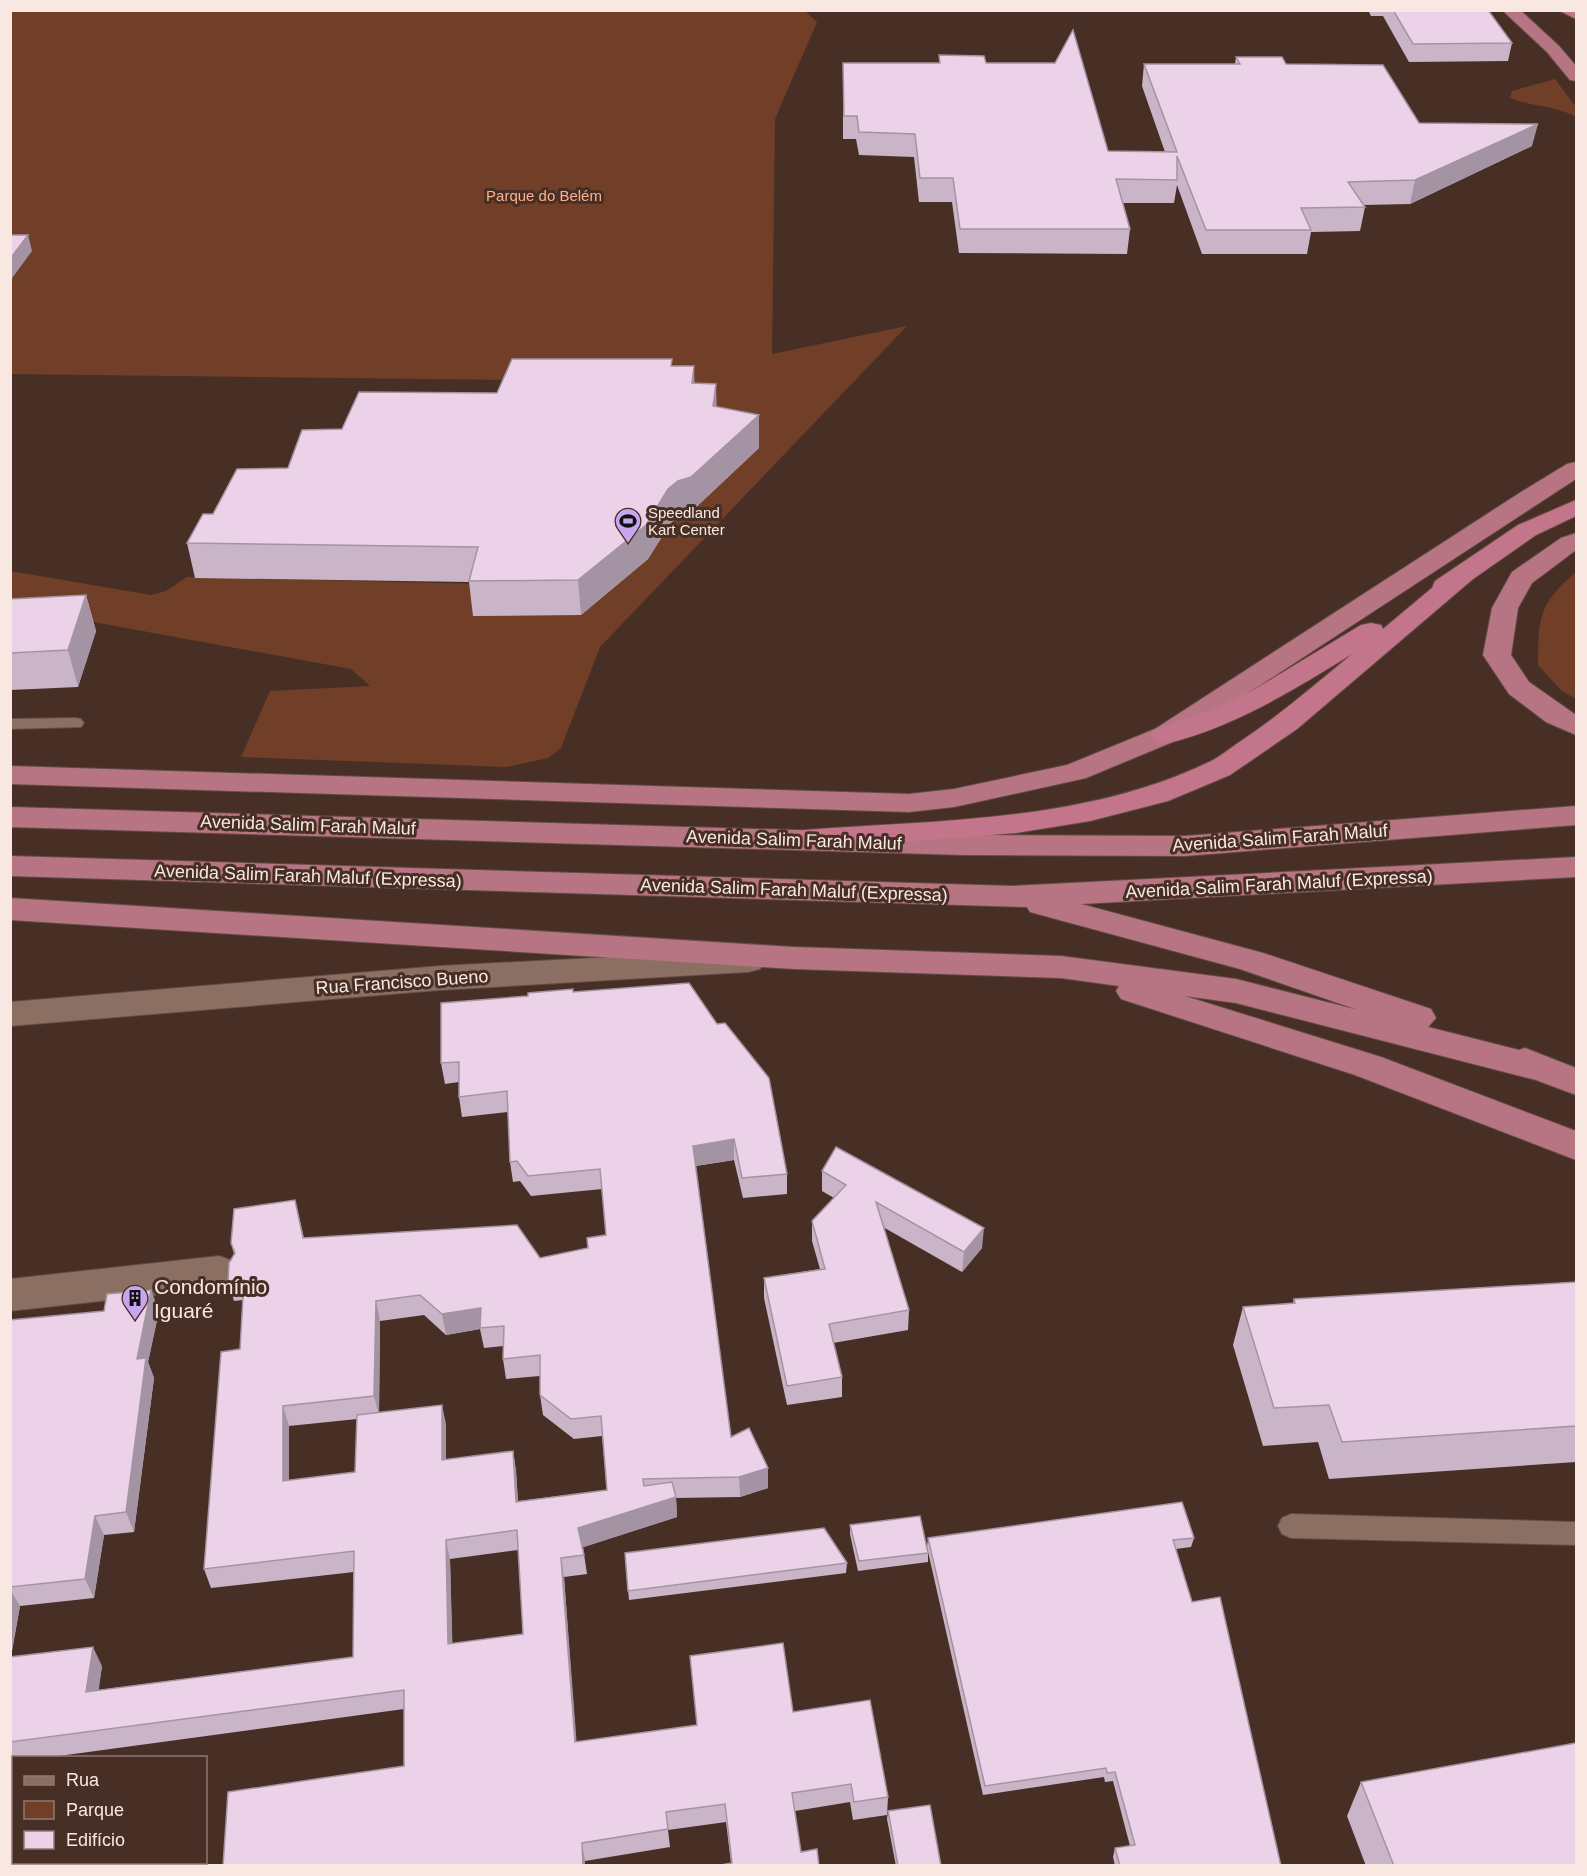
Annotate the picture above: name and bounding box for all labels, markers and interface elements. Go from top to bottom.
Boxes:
park label: Parque do Belém [486,187,602,204]
place label: Speedland Kart Center [648,504,725,538]
sports icon: Speedland Kart Center [613,506,643,544]
street label: Avenida Salim Farah Maluf [200,811,417,839]
street label: Avenida Salim Farah Maluf [1172,820,1389,856]
street label: Avenida Salim Farah Maluf [686,826,903,854]
street label: Avenida Salim Farah Maluf (Expressa) [154,861,462,891]
street label: Avenida Salim Farah Maluf (Expressa) [1125,866,1433,902]
street label: Avenida Salim Farah Maluf (Expressa) [640,875,948,905]
street label: Rua Francisco Bueno [315,966,489,998]
place label: Condomínio Iguaré [154,1275,267,1322]
building icon: Condomínio Iguaré [120,1283,150,1321]
legend [12,1756,207,1864]
text: Rua [66,1770,100,1790]
text: Parque [66,1800,124,1820]
text: Edifício [66,1830,125,1850]

